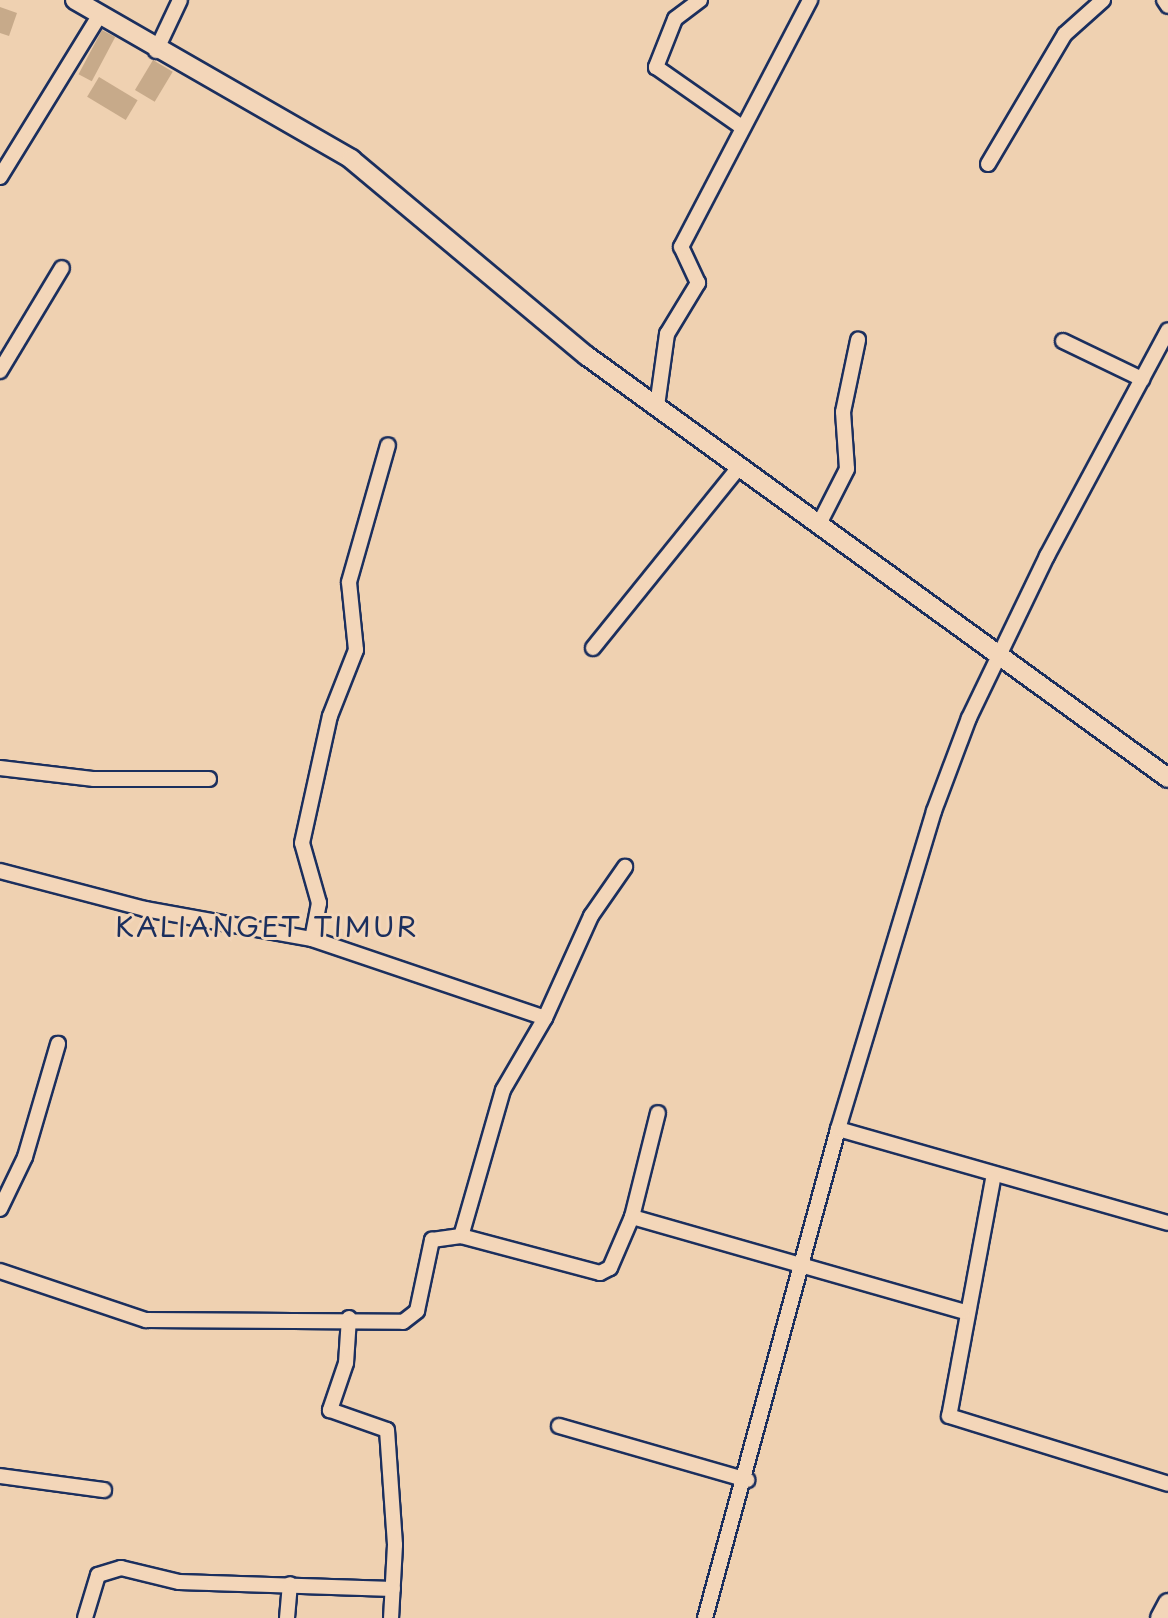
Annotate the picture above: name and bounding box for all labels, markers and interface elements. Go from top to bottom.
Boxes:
district label: KALIANGET TIMUR [116,909,418,943]

